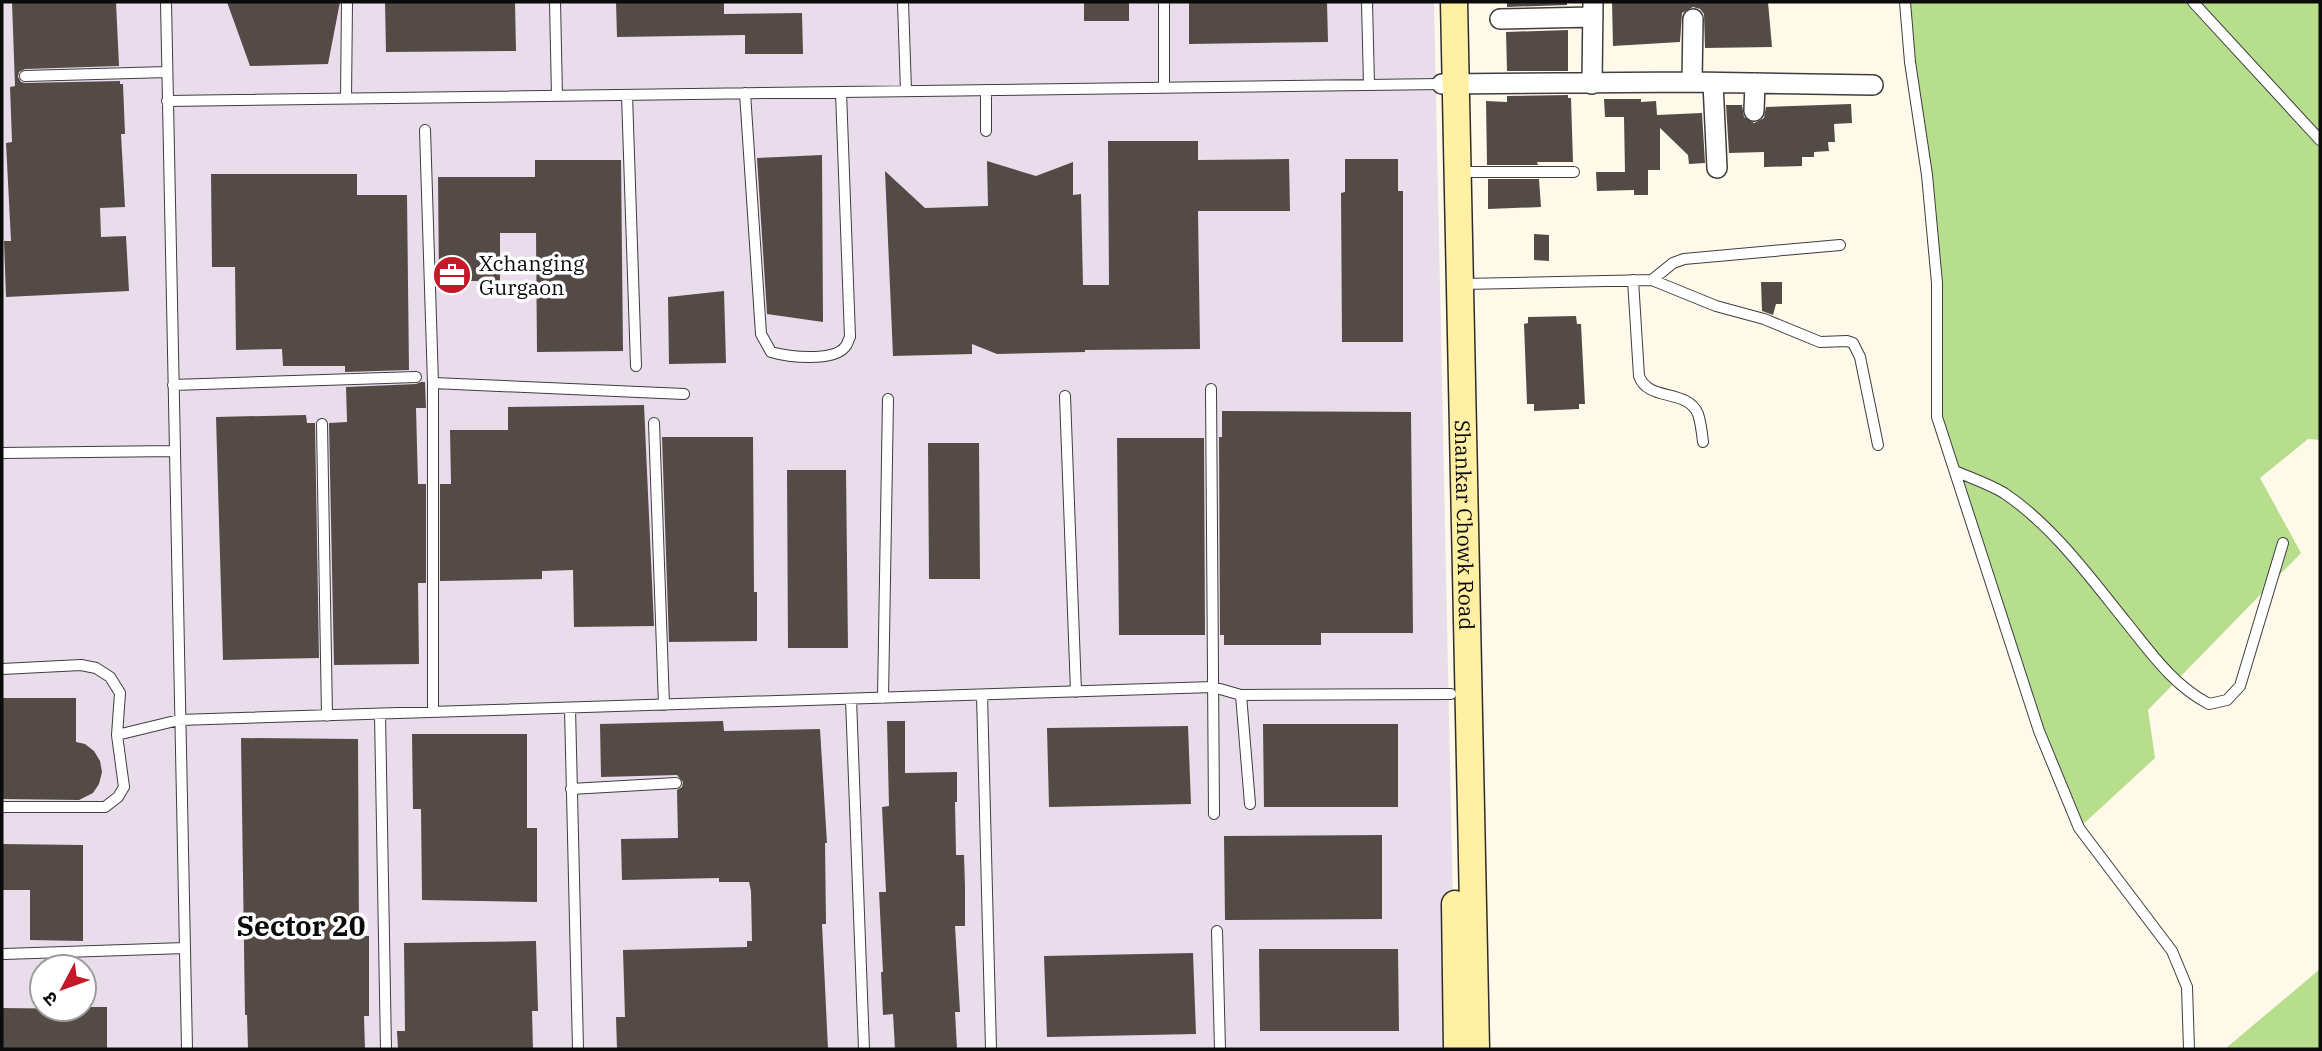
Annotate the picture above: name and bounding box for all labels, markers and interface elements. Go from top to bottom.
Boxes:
place label: Xchanging Gurgaon [479,249,585,301]
office icon: Xchanging Gurgaon [431,254,473,296]
street label: Shankar Chowk Road [1449,419,1481,631]
district label: Sector 20 [236,907,366,944]
north arrow [28,953,98,1023]
text: उ [37,986,63,1011]

